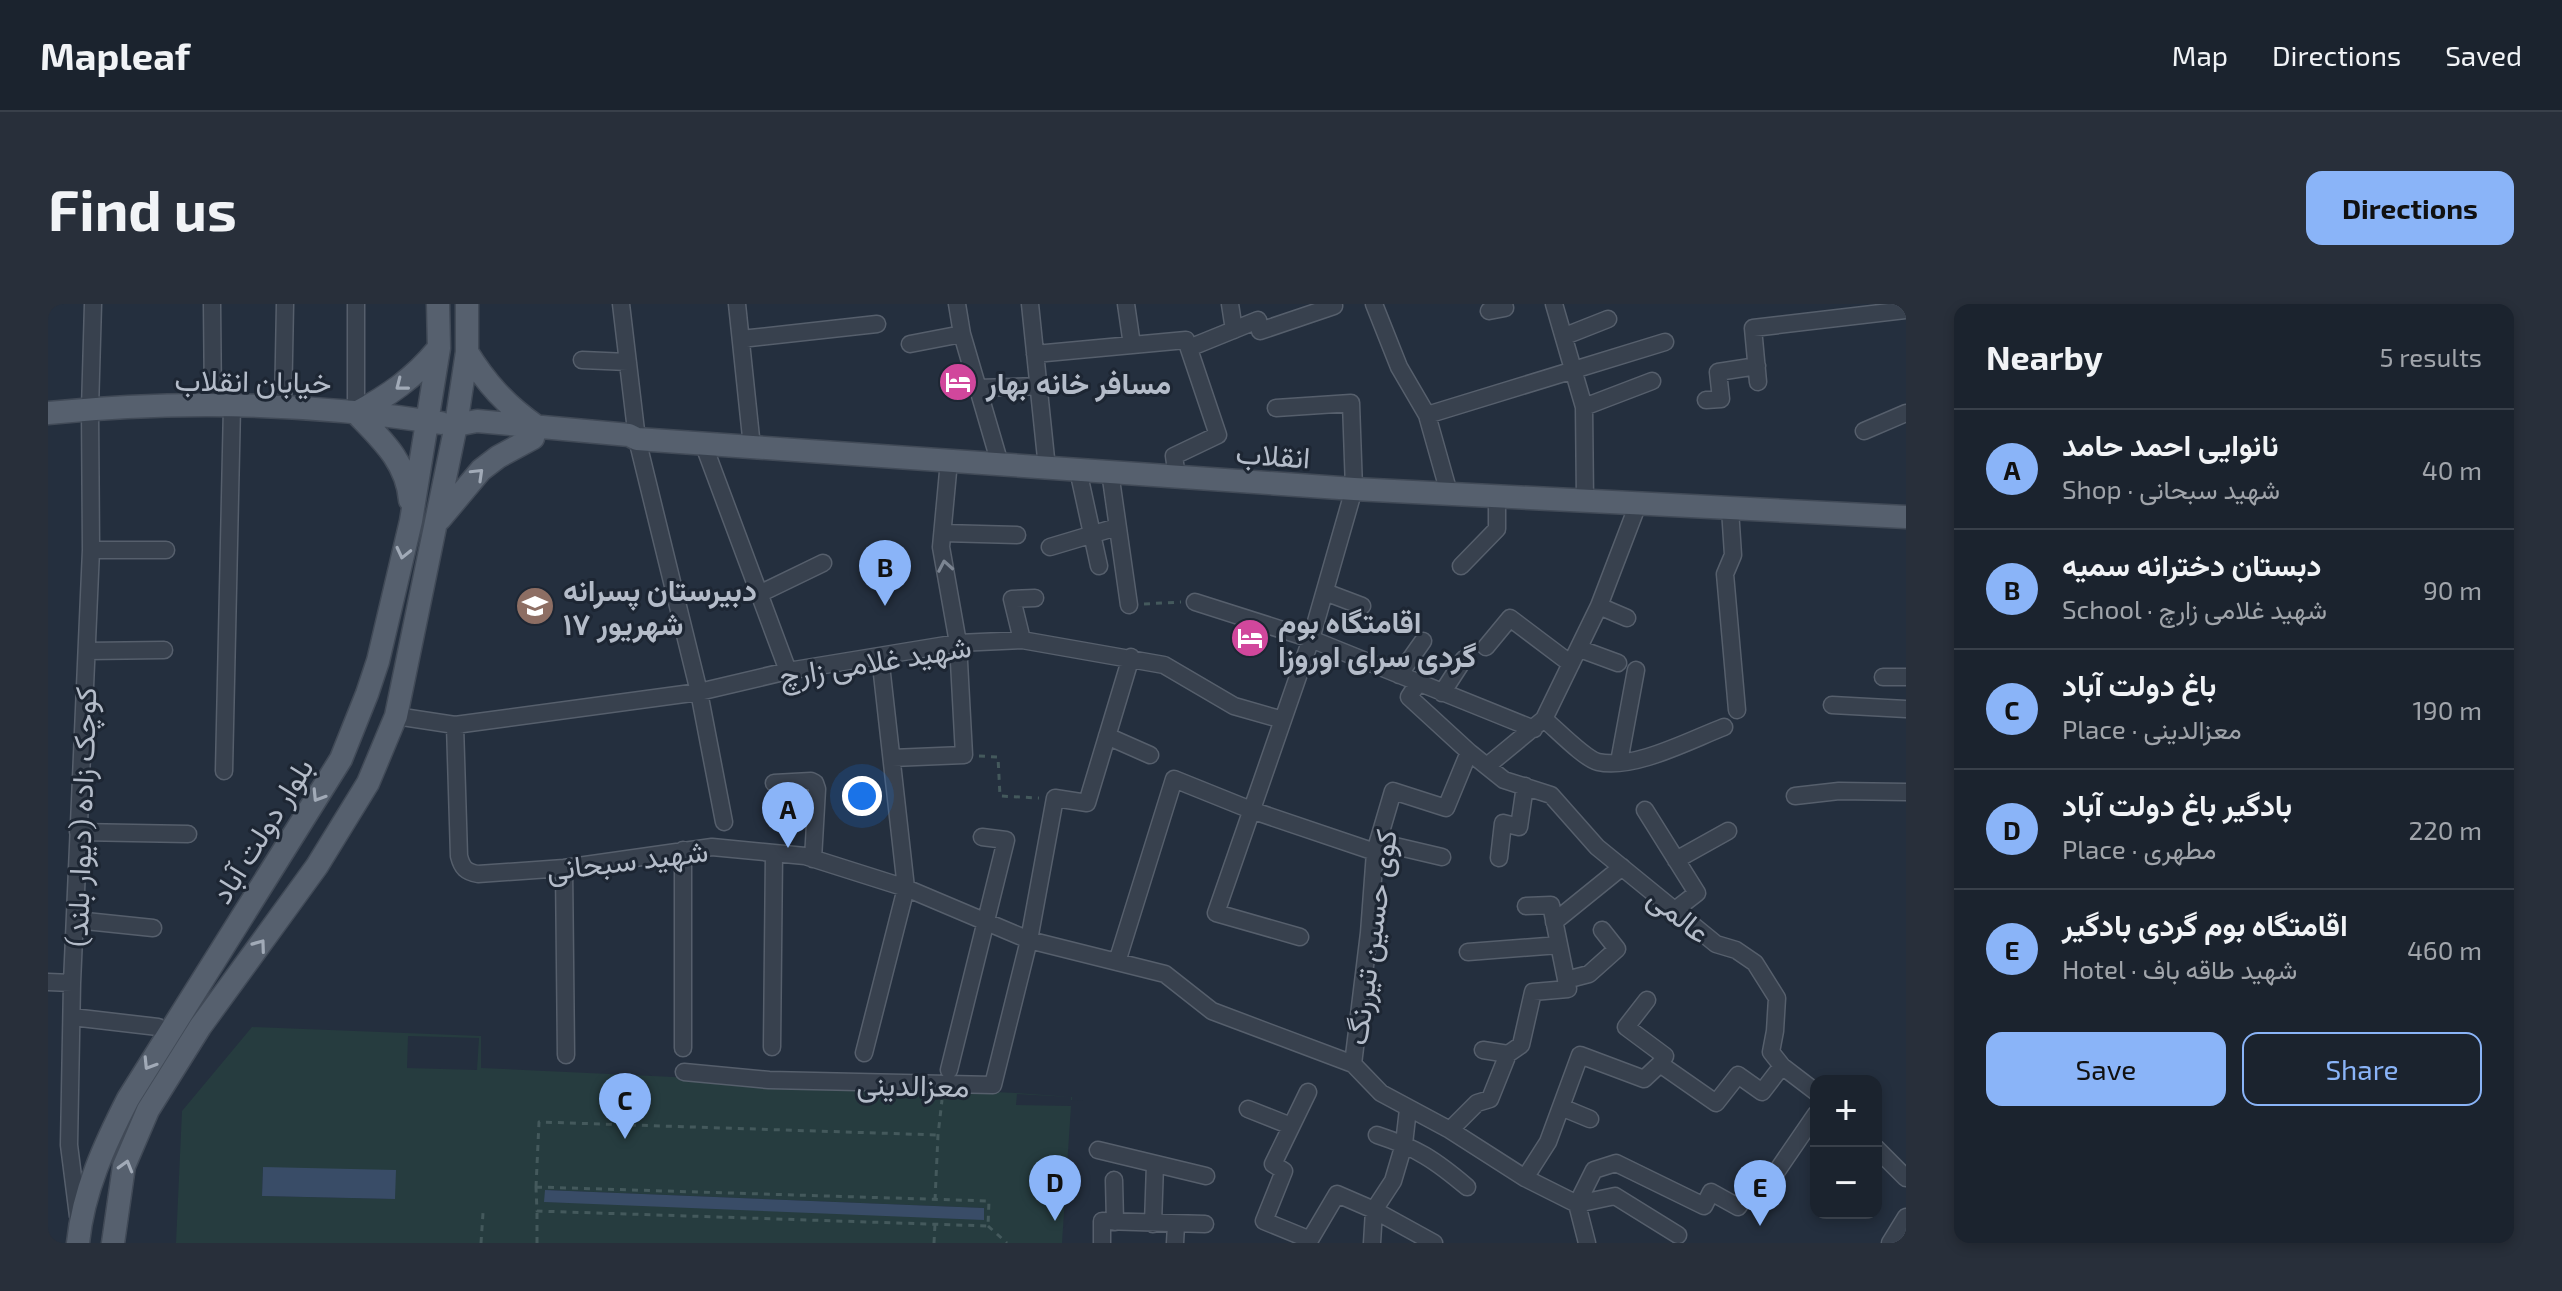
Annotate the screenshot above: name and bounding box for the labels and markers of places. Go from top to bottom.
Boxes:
hotel icon: مسافر خانه بهار [937,361,979,403]
place label: مسافر خانه بهار [985,364,1171,402]
pin: B [859,540,911,606]
place label: دبیرستان پسرانه ۱۷ شهریور [563,571,757,643]
school or university icon: دبیرستان پسرانه ۱۷ شهریور [514,585,556,627]
place label: اقامتگاه بوم گردی سرای اوروزا [1278,603,1477,675]
hotel icon: اقامتگاه بوم گردی سرای اوروزا [1229,617,1271,659]
pin: A [762,782,814,848]
pin: C [599,1073,651,1139]
pin: D [1029,1155,1081,1221]
pin: E [1734,1160,1786,1226]

